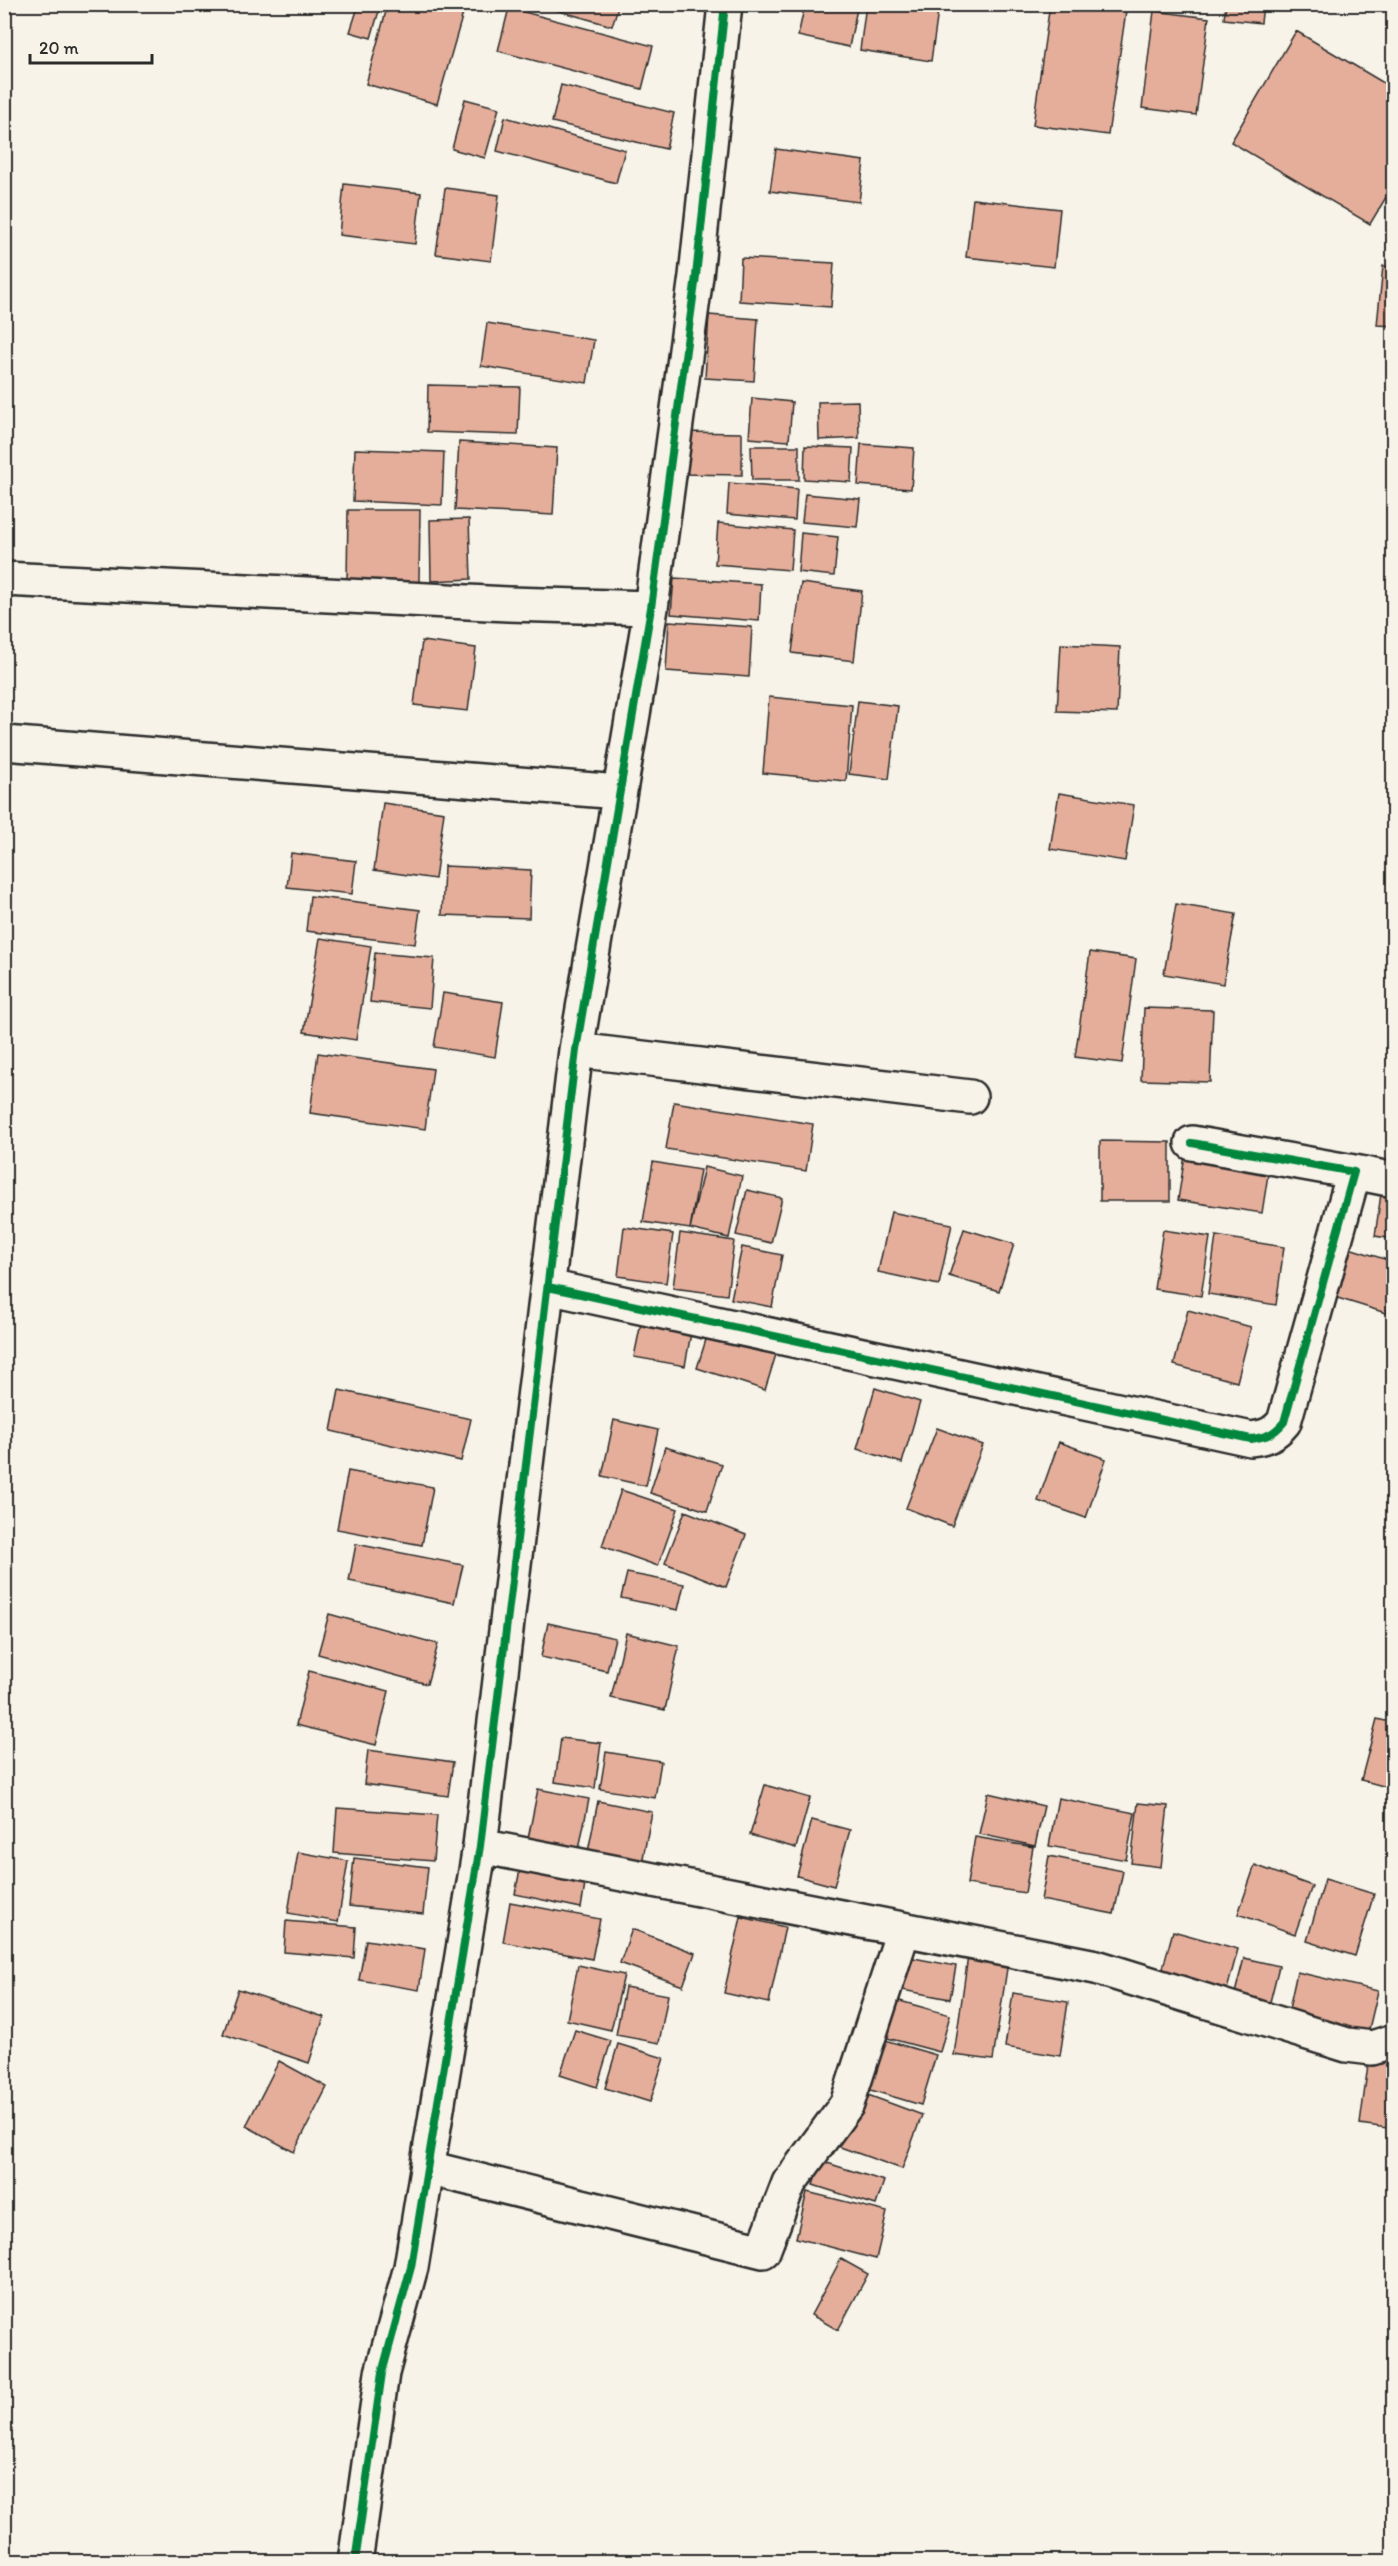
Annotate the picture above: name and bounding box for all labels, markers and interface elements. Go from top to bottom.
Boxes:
scale bar [30,27,152,65]
text: 20 m [39,37,79,59]

